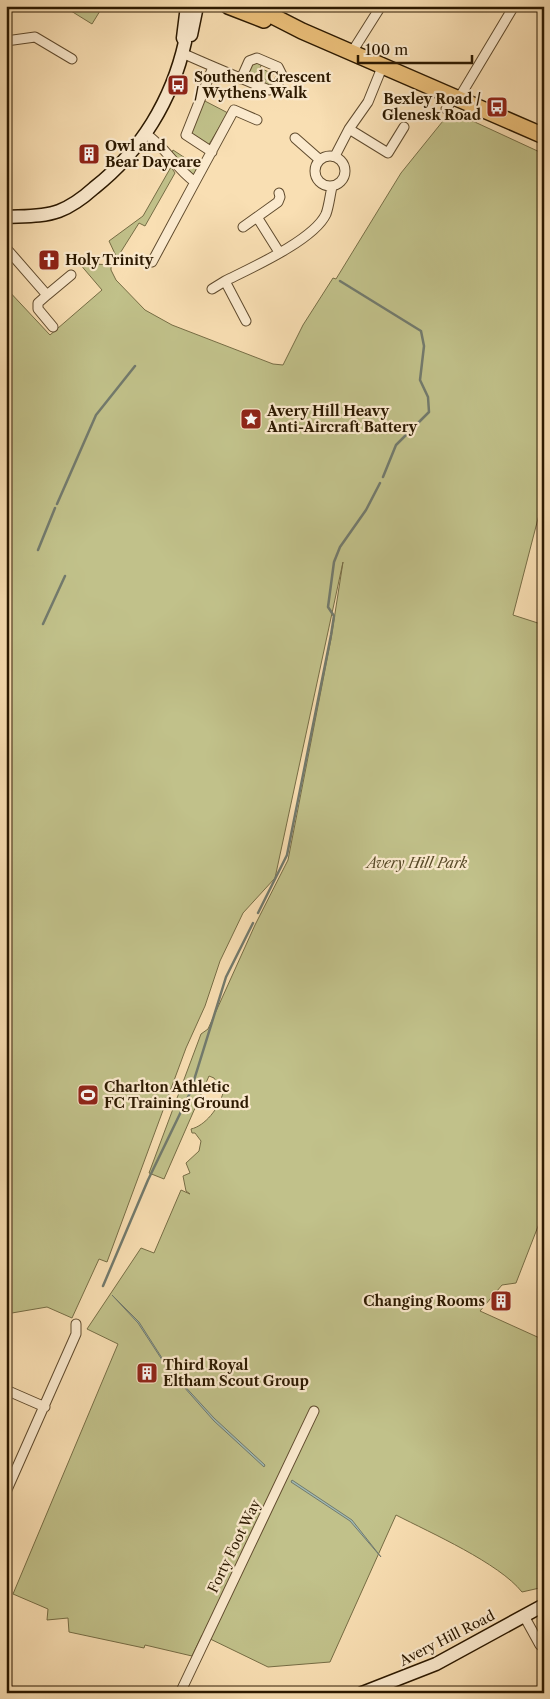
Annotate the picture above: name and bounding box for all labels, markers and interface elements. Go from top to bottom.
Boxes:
scale bar [358,32,471,64]
text: 100 m [365,40,408,59]
place label: Southend Crescent / Wythens Walk [194,68,332,102]
bus stop icon: Southend Crescent / Wythens Walk [166,73,190,97]
place label: Bexley Road / Glenesk Road [382,90,482,124]
bus stop icon: Bexley Road / Glenesk Road [485,95,509,119]
place label: Owl and Bear Daycare [105,137,201,171]
building icon: Owl and Bear Daycare [77,142,101,166]
church icon: Holy Trinity [37,248,61,272]
place label: Holy Trinity [65,251,154,269]
place label: Avery Hill Heavy Anti-Aircraft Battery [266,402,418,436]
place icon: Avery Hill Heavy Anti-Aircraft Battery [239,407,263,431]
park label: Avery Hill Park [365,854,468,872]
place label: Charlton Athletic FC Training Ground [104,1078,250,1112]
sports icon: Charlton Athletic FC Training Ground [76,1083,100,1107]
building icon: Changing Rooms [489,1289,513,1313]
place label: Changing Rooms [363,1292,485,1310]
place label: Third Royal Eltham Scout Group [163,1356,309,1390]
building icon: Third Royal Eltham Scout Group [135,1361,159,1385]
street label: Forty Foot Way [204,1496,264,1596]
street label: Avery Hill Road [395,1606,498,1670]

